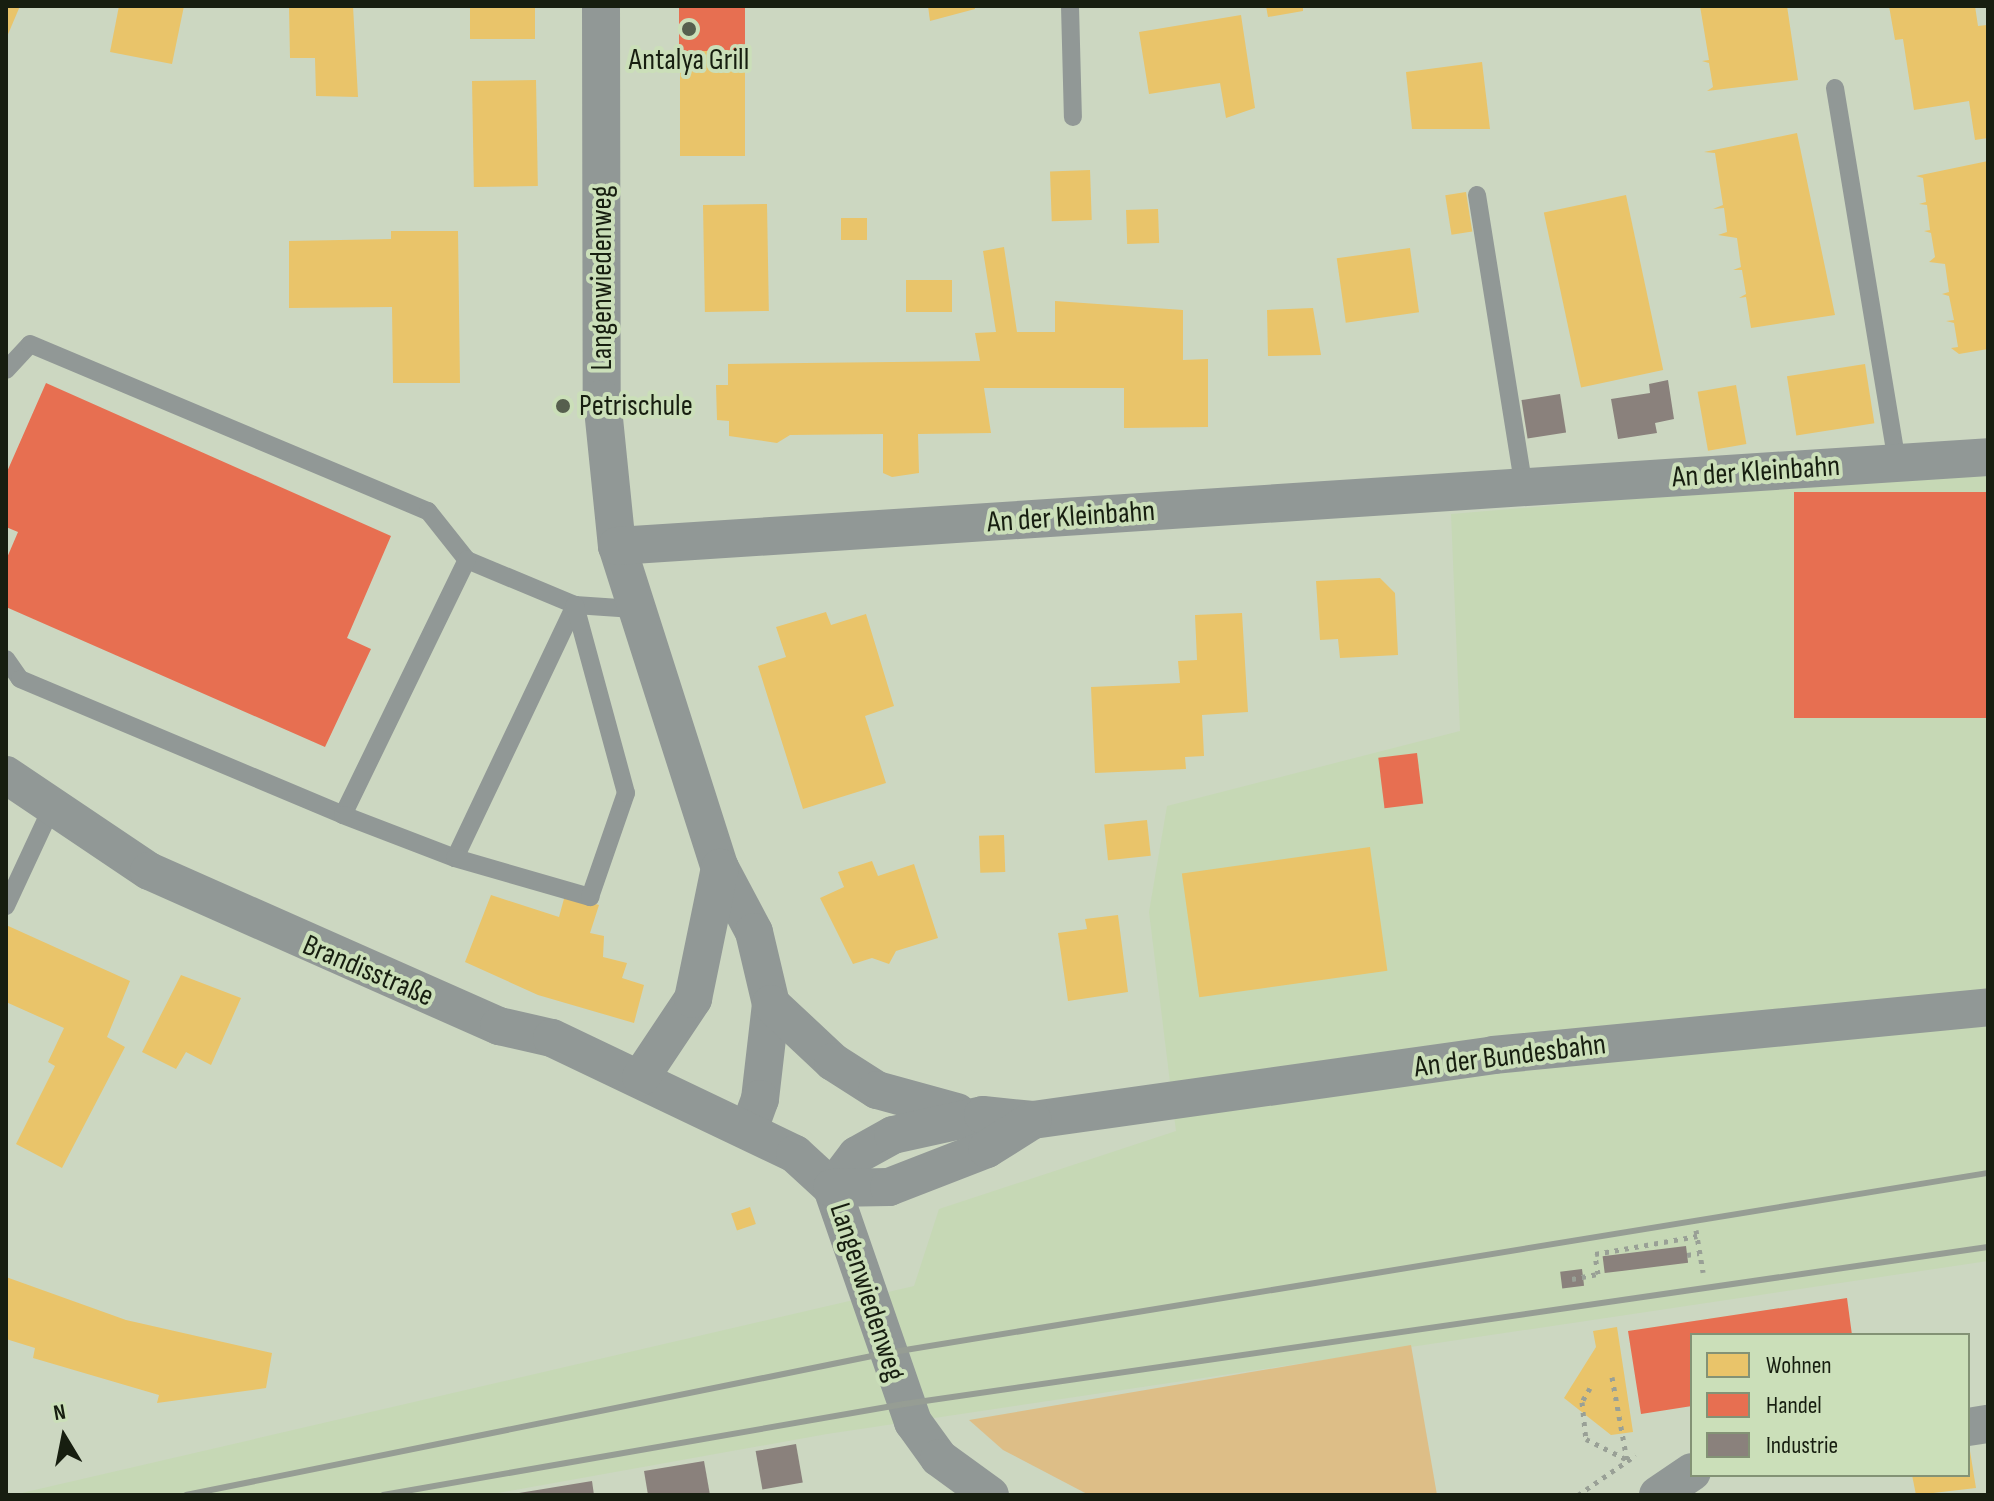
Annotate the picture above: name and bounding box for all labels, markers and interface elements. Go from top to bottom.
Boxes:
marker: Antalya Grill [680,20,698,38]
place label: Antalya Grill [629,42,749,78]
street label: Langenwiedenweg [584,186,620,370]
place label: Petrischule [579,388,693,424]
marker: Petrischule [554,397,572,415]
street label: An der Kleinbahn [1671,448,1841,496]
street label: An der Kleinbahn [986,493,1156,541]
street label: Brandisstraße [297,927,439,1015]
street label: An der Bundesbahn [1412,1026,1608,1086]
street label: Langenwiedenweg [821,1199,913,1385]
legend [1690,1333,1970,1477]
text: Wohnen [1766,1351,1832,1380]
text: Handel [1766,1391,1822,1420]
north arrow [24,1397,104,1477]
text: N [52,1399,68,1427]
text: Industrie [1766,1431,1838,1460]

